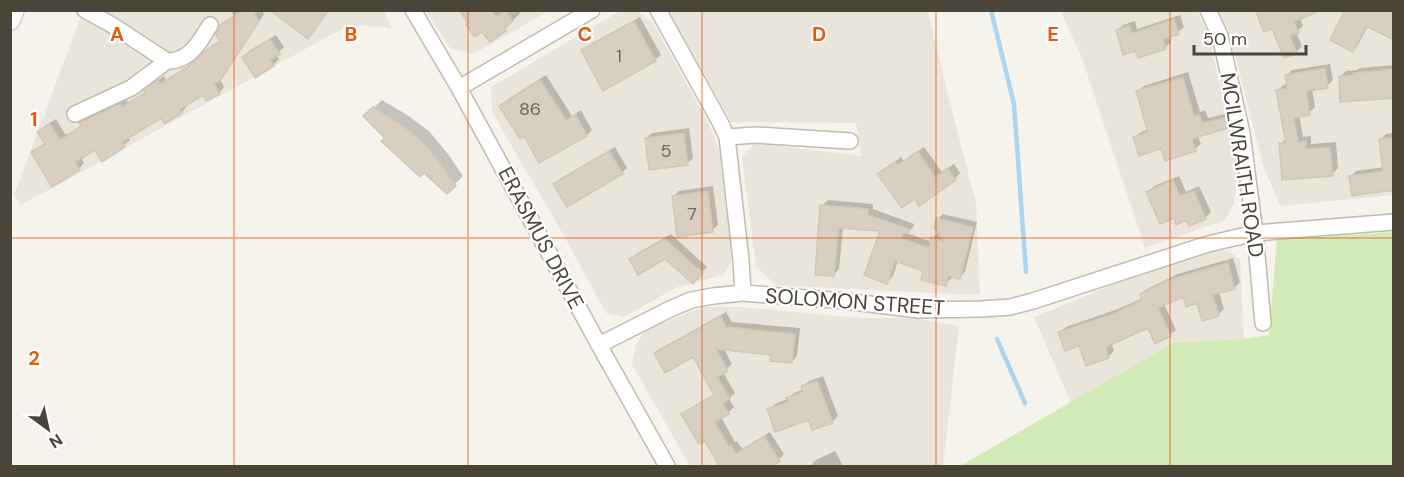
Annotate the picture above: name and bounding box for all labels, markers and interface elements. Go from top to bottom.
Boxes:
scale bar [1194,18,1306,56]
text: A [110,21,124,47]
text: B [345,21,357,47]
text: C [578,21,592,47]
text: D [812,21,826,47]
text: E [1047,21,1059,47]
text: 50 m [1203,27,1247,51]
house number: 1 [616,44,622,68]
street label: MCILWRAITH ROAD [1214,71,1270,259]
house number: 86 [519,97,541,121]
text: 1 [30,106,38,132]
house number: 5 [661,139,671,163]
street label: ERASMUS DRIVE [492,162,590,314]
house number: 7 [687,202,697,226]
street label: SOLOMON STREET [764,282,946,322]
text: 2 [28,345,40,371]
north arrow [18,399,78,459]
text: N [45,429,67,453]

